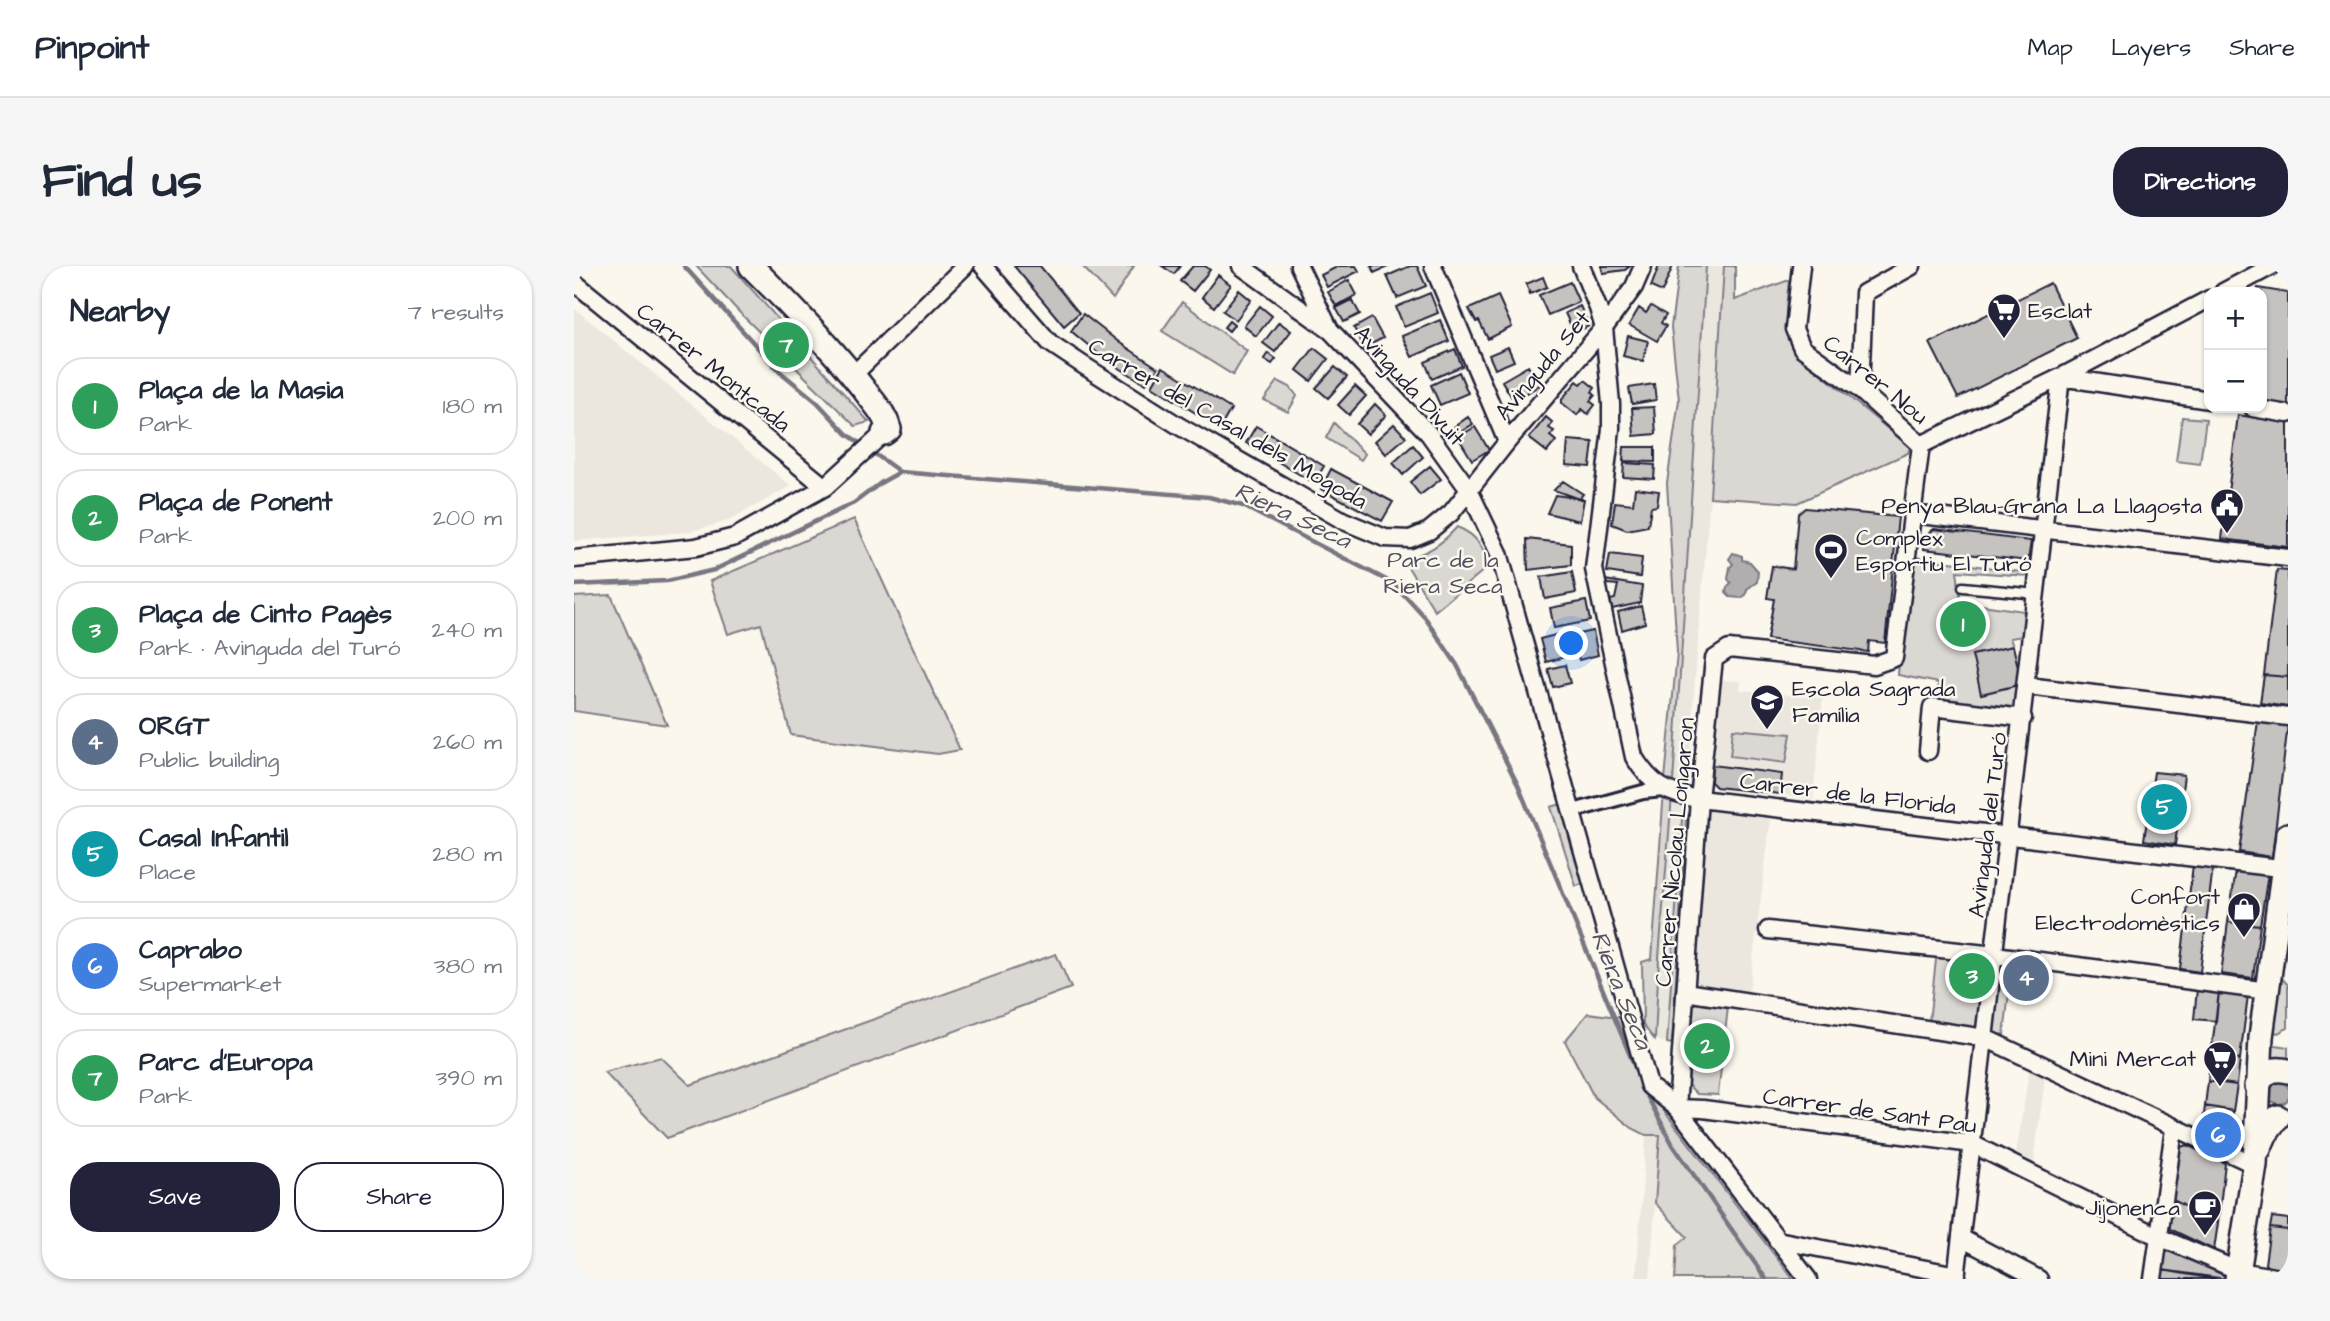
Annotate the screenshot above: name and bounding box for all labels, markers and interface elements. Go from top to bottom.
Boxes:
text: Pinpoint [35,25,149,71]
text: Map [2028,31,2073,65]
text: Layers [2111,31,2191,65]
text: Share [2229,31,2295,65]
button: Directions [2113,147,2288,217]
text: Find us [42,148,202,216]
map controls [2204,287,2267,413]
button: + [2204,287,2267,350]
text: Nearby [70,291,170,333]
supermarket icon: Esclat [1985,291,2023,340]
street label: Carrer Montcada [629,295,798,440]
place label: Esclat [2028,295,2093,327]
text: 7 results [408,296,504,328]
street label: Avinguda Set [1487,303,1599,428]
street label: Avinguda Divuit [1346,318,1473,454]
pin: 7 [763,319,809,371]
street label: Carrer Nou [1816,327,1935,432]
street label: Carrer del Casal dels Mogoda [1081,331,1373,518]
button: − [2204,350,2267,413]
text: Plaça de la Masia [139,372,343,408]
text: 1 [94,390,96,422]
text: 180 m [443,390,502,422]
text: Park [139,408,192,440]
water label: Riera Seca [1229,474,1358,558]
text: Plaça de Ponent [139,484,333,520]
public building icon: Penya Blau-Grana La Llagosta [2208,486,2246,535]
place label: Penya Blau-Grana La Llagosta [1881,490,2202,523]
text: 2 [88,502,102,534]
text: 200 m [433,502,502,534]
text: Park [139,520,192,552]
place label: Complex Esportiu El Turó [1856,522,2031,580]
sports icon: Complex Esportiu El Turó [1812,531,1850,580]
park label: Parc de la Riera Seca [1383,544,1503,602]
text: Plaça de Cinto Pagès [139,596,392,632]
pin: 1 [1940,598,1986,650]
text: 3 [89,614,101,646]
text: 240 m [432,614,502,646]
your location [1554,626,1588,660]
text: Park · Avinguda del Turó [139,632,400,664]
place label: Escola Sagrada Família [1792,673,1956,731]
school or university icon: Escola Sagrada Família [1748,682,1786,731]
text: ORGT [139,708,209,744]
street label: Carrer Nicolau Longaron [1647,716,1704,988]
text: 4 [87,726,103,758]
text: 260 m [433,726,502,758]
street label: Avinguda del Turó [1961,731,2016,920]
text: Public building [139,744,279,776]
street label: Carrer de la Florida [1738,765,1958,823]
pin: 5 [2141,781,2187,833]
text: Casal Infantil [139,820,289,856]
text: 5 [87,838,103,870]
text: 280 m [432,838,502,870]
text: Place [139,856,196,888]
place label: Confort Electrodomèstics [2035,881,2221,939]
shop icon: Confort Electrodomèstics [2225,890,2263,939]
water label: Riera Seca [1582,926,1661,1056]
text: Caprabo [139,932,242,968]
text: 6 [88,950,102,982]
text: 380 m [434,950,502,982]
pin: 3 [1949,950,1995,1002]
pin: 4 [2003,952,2049,1004]
text: Supermarket [139,968,282,1000]
pin: 2 [1684,1020,1730,1072]
supermarket icon: Mini Mercat [2201,1039,2239,1088]
place label: Mini Mercat [2070,1043,2197,1075]
text: Parc d'Europa [139,1044,313,1080]
text: 7 [88,1062,102,1094]
text: 390 m [436,1062,502,1094]
text: Park [139,1080,192,1112]
street label: Carrer de Sant Pau [1761,1080,1979,1142]
pin: 6 [2195,1109,2241,1161]
button: Save [70,1162,280,1232]
button: Share [294,1162,504,1232]
cafe icon: Jijonenca [2186,1188,2224,1237]
place label: Jijonenca [2086,1192,2180,1224]

